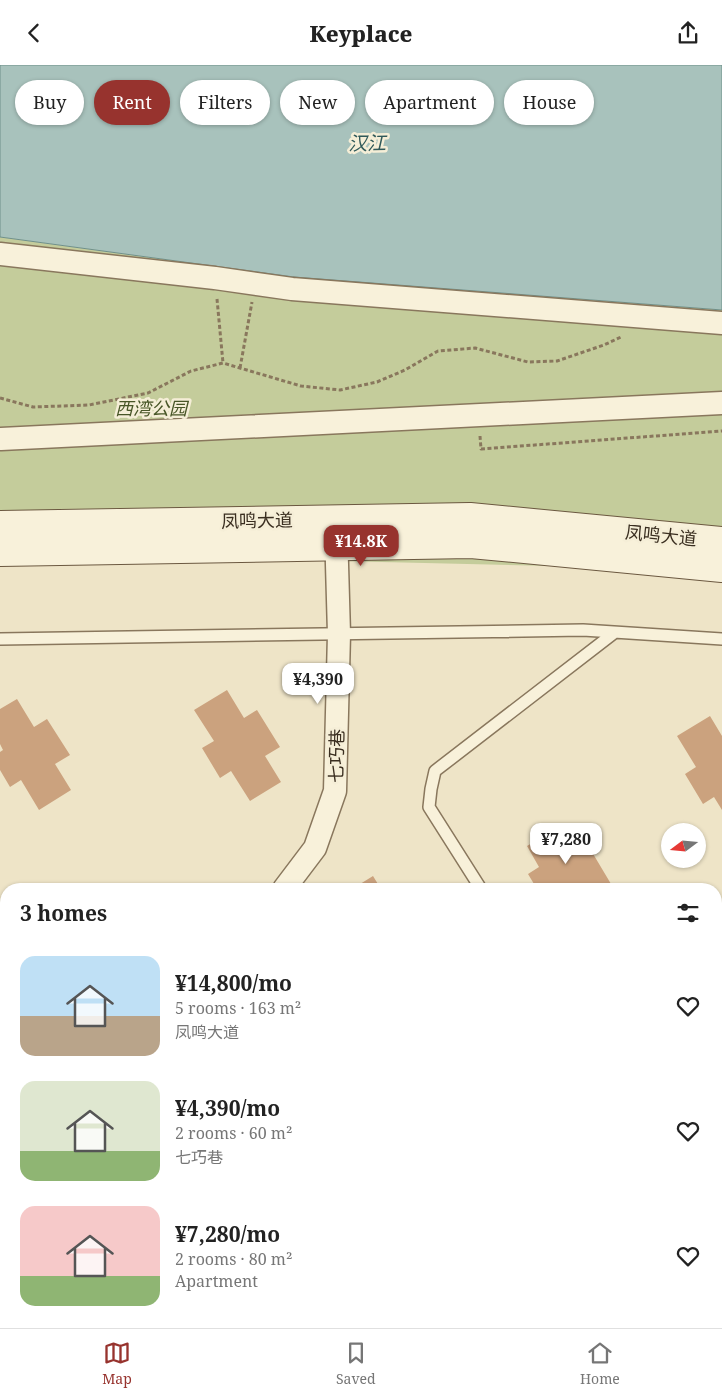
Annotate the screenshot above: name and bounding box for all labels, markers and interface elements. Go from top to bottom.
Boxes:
text: Keyplace [310,18,412,48]
icon: back [20,19,48,47]
icon: share [674,19,702,47]
chip: Buy [15,80,84,125]
chip: Rent [94,80,170,125]
chip: Filters [180,80,270,125]
chip: New [280,80,355,125]
chip: Apartment [365,80,494,125]
chip: House [504,80,594,125]
water label: 汉江 [348,130,388,156]
park label: 西湾公园 [115,396,190,420]
street label: 凤鸣大道 [221,507,293,533]
street label: 凤鸣大道 [624,519,698,551]
pin: ¥14.8K [320,525,402,567]
text: ¥14.8K [335,530,387,552]
pin: ¥4,390 [277,663,359,705]
text: ¥4,390 [293,668,343,690]
street label: 七巧巷 [324,729,348,783]
pin: ¥7,280 [525,823,607,865]
north arrow [661,823,706,867]
map controls [661,823,706,868]
text: ¥7,280 [541,828,591,850]
text: 3 homes [20,899,107,927]
icon: filters [674,899,702,927]
text: ¥14,800/mo [175,969,292,997]
icon: home [60,976,120,1036]
icon: heart [674,992,702,1020]
text: 5 rooms · 163 m² [175,997,301,1019]
text: 凤鸣大道 [175,1021,239,1043]
text: ¥4,390/mo [175,1094,280,1122]
icon: home [60,1101,120,1161]
icon: heart [674,1117,702,1145]
text: 2 rooms · 60 m² [175,1122,292,1144]
text: 七巧巷 [175,1146,223,1168]
text: ¥7,280/mo [175,1220,280,1248]
icon: home [60,1226,120,1286]
icon: heart [674,1242,702,1270]
text: 2 rooms · 80 m² [175,1248,292,1270]
text: Apartment [175,1270,258,1292]
tab: Map [102,1339,132,1388]
tab: Saved [336,1339,376,1388]
tab: Home [580,1339,620,1388]

